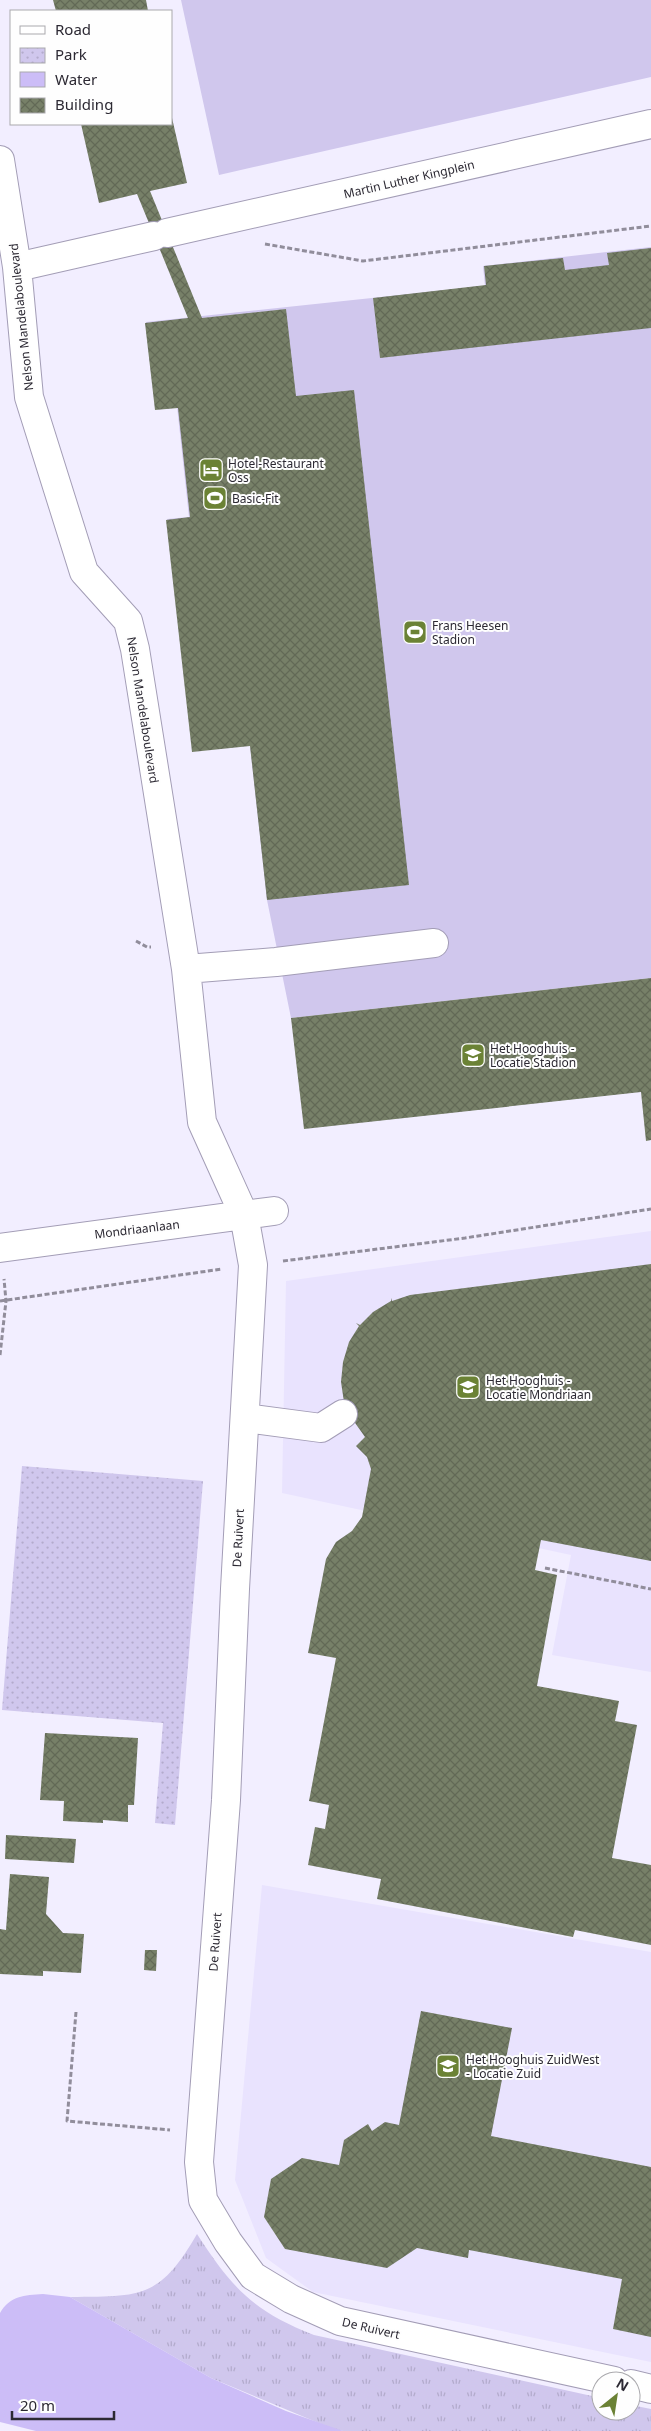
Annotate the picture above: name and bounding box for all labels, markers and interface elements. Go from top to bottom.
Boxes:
legend [10,10,172,125]
text: Road [55,19,91,39]
text: Park [55,44,87,64]
text: Water [55,69,97,89]
text: Building [55,94,113,114]
street label: Martin Luther Kingplein [342,156,476,202]
street label: Nelson Mandelaboulevard [5,242,37,392]
place label: Hotel-Restaurant Oss [228,455,325,486]
hotel icon: Hotel-Restaurant Oss [198,457,224,483]
sports icon: Basic-Fit [202,485,228,511]
place label: Basic-Fit [232,490,279,507]
place label: Frans Heesen Stadion [432,617,508,648]
sports icon: Frans Heesen Stadion [402,619,428,645]
street label: Nelson Mandelaboulevard [123,636,163,784]
place label: Het Hooghuis - Locatie Stadion [490,1040,576,1071]
school or university icon: Het Hooghuis - Locatie Stadion [460,1042,486,1068]
street label: Mondriaanlaan [93,1215,181,1243]
place label: Het Hooghuis - Locatie Mondriaan [486,1372,591,1403]
school or university icon: Het Hooghuis - Locatie Mondriaan [455,1374,481,1400]
street label: De Ruivert [228,1508,248,1568]
street label: De Ruivert [204,1911,226,1972]
place label: Het Hooghuis ZuidWest - Locatie Zuid [466,2051,600,2082]
school or university icon: Het Hooghuis ZuidWest - Locatie Zuid [435,2053,461,2079]
street label: De Ruivert [340,2313,402,2343]
north arrow [591,2371,641,2421]
text: N [613,2373,632,2395]
scale bar [12,2388,115,2420]
text: 20 m [20,2395,55,2415]

